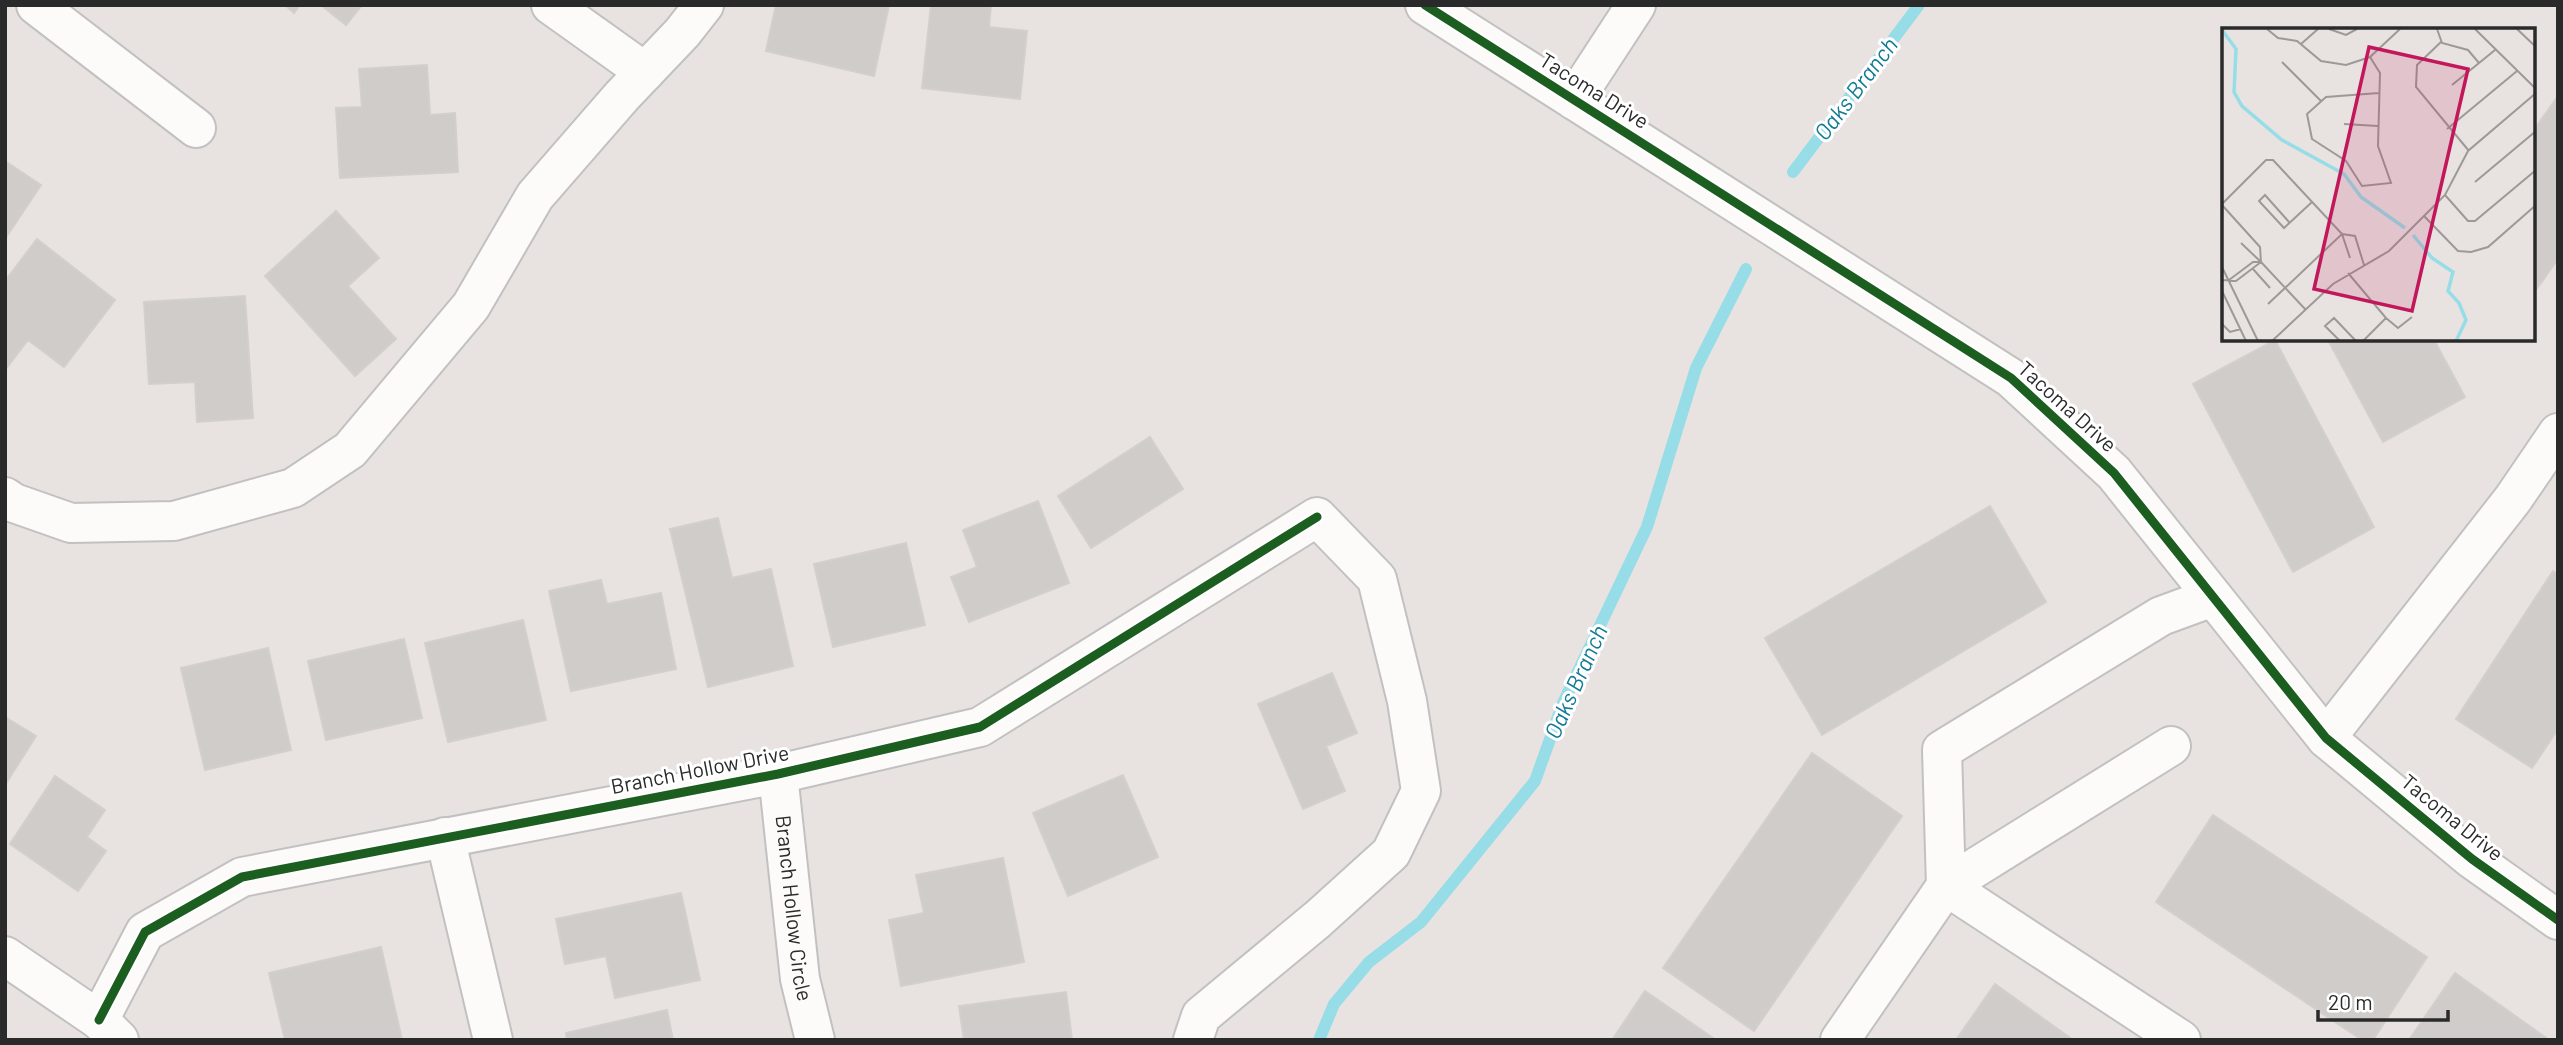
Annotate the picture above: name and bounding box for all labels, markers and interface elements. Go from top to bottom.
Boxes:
inset map [2222,28,2535,341]
water label: Oaks Branch [1807,31,1903,145]
street label: Tacoma Drive [1536,46,1654,133]
street label: Tacoma Drive [2014,355,2122,457]
water label: Oaks Branch [1538,620,1613,743]
street label: Branch Hollow Drive [608,739,791,798]
street label: Tacoma Drive [2397,768,2509,865]
street label: Branch Hollow Circle [771,814,819,1003]
scale bar [2318,978,2448,1022]
text: 20 m [2328,989,2373,1014]

